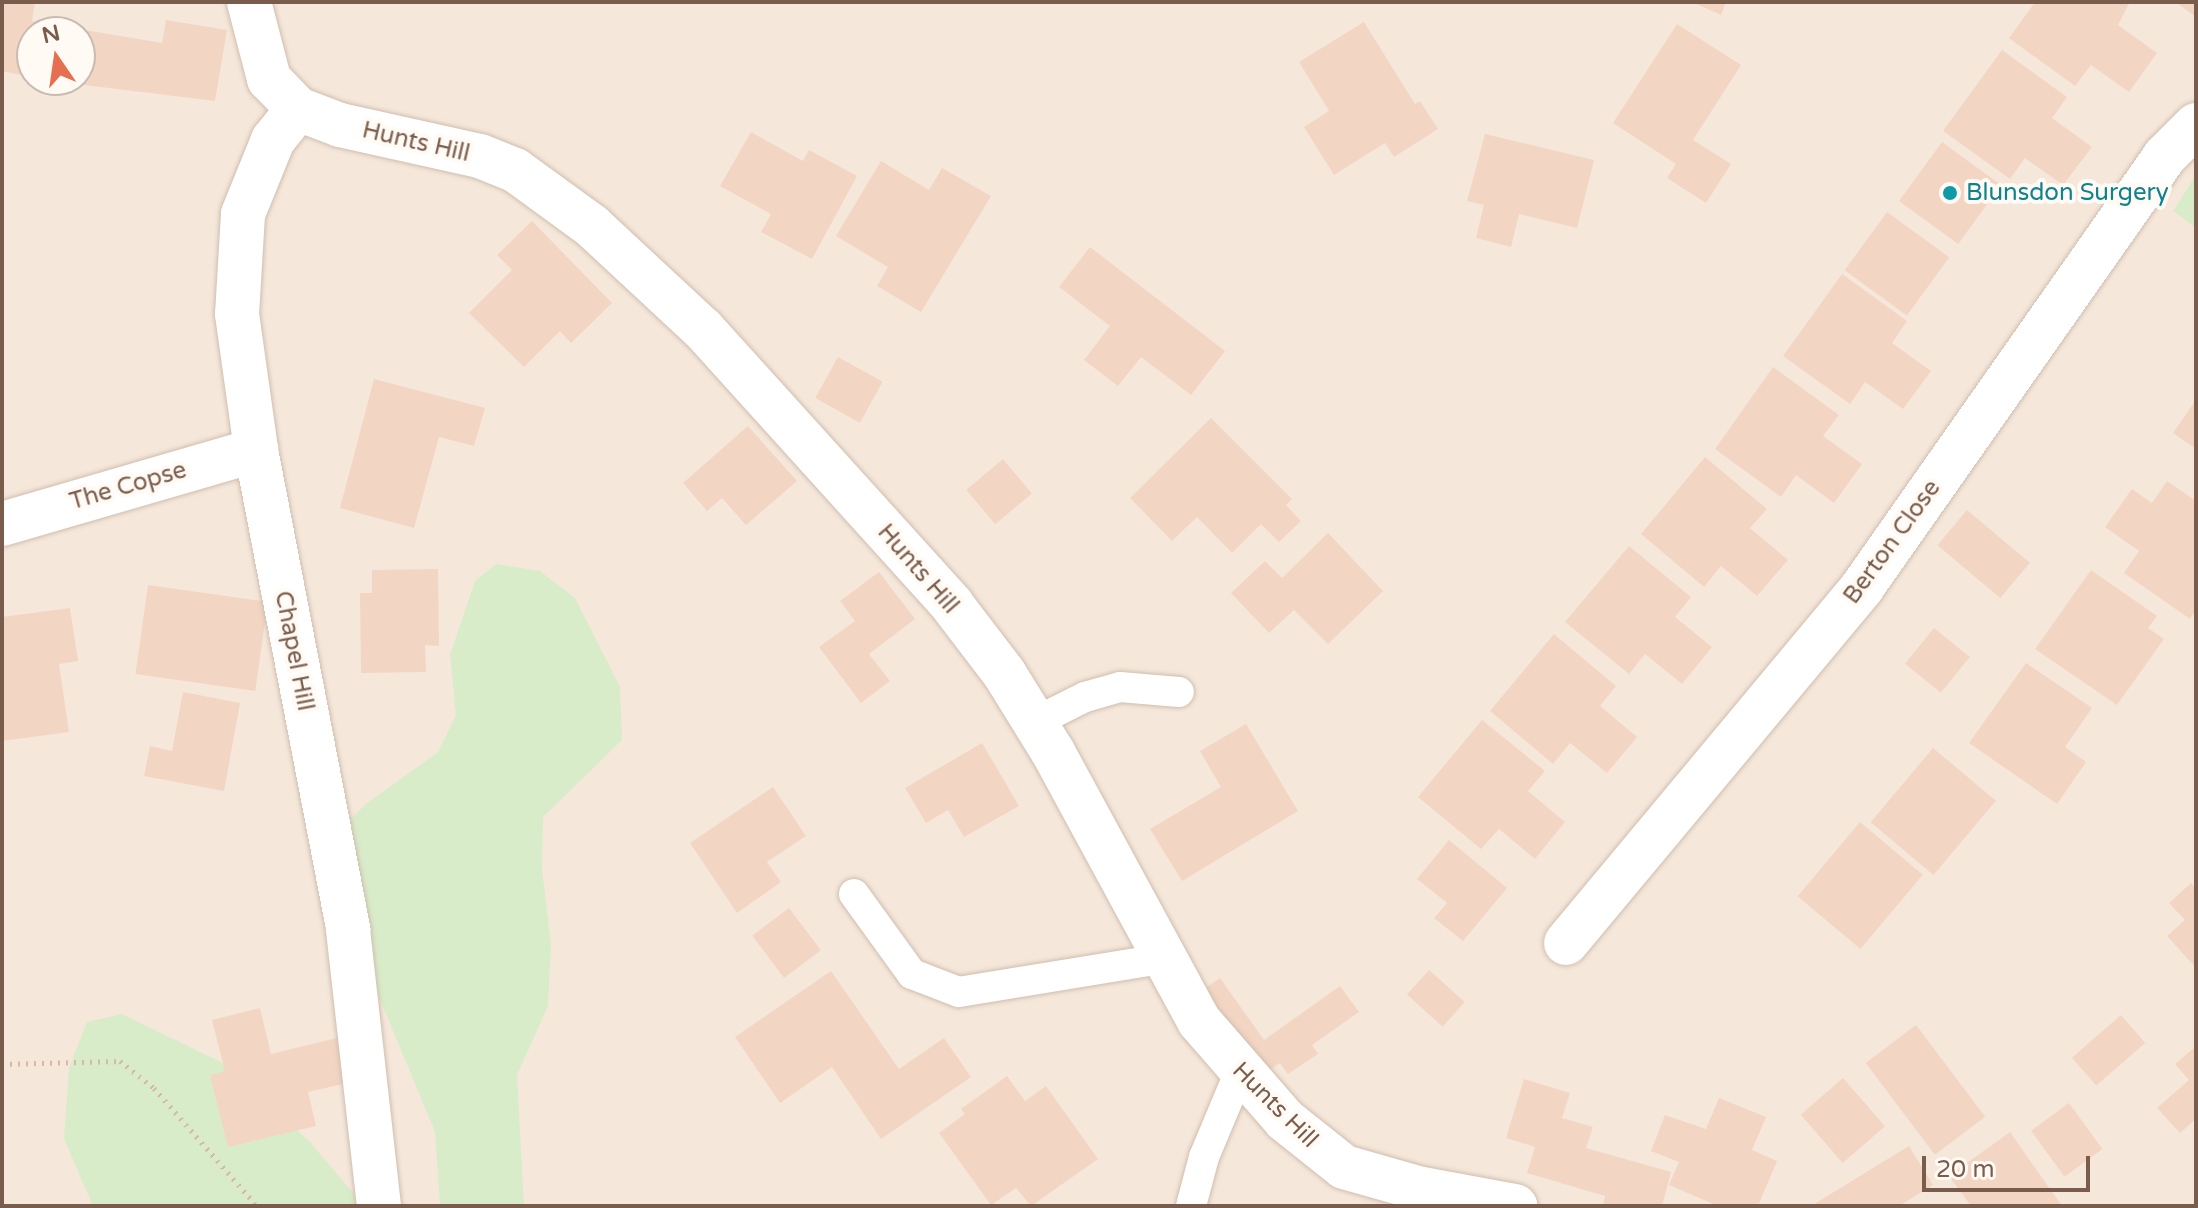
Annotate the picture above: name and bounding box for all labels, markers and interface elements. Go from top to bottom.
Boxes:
north arrow [16,16,96,96]
text: N [40,20,63,49]
street label: Hunts Hill [359,116,473,168]
place label: Blunsdon Surgery [1966,179,2169,207]
marker: Blunsdon Surgery [1941,184,1959,202]
street label: The Copse [66,456,190,516]
street label: Berton Close [1837,474,1947,610]
street label: Hunts Hill [871,518,965,620]
street label: Chapel Hill [268,589,320,713]
street label: Hunts Hill [1226,1056,1324,1154]
scale bar [1926,1140,2094,1190]
text: 20 m [1936,1155,1994,1184]

